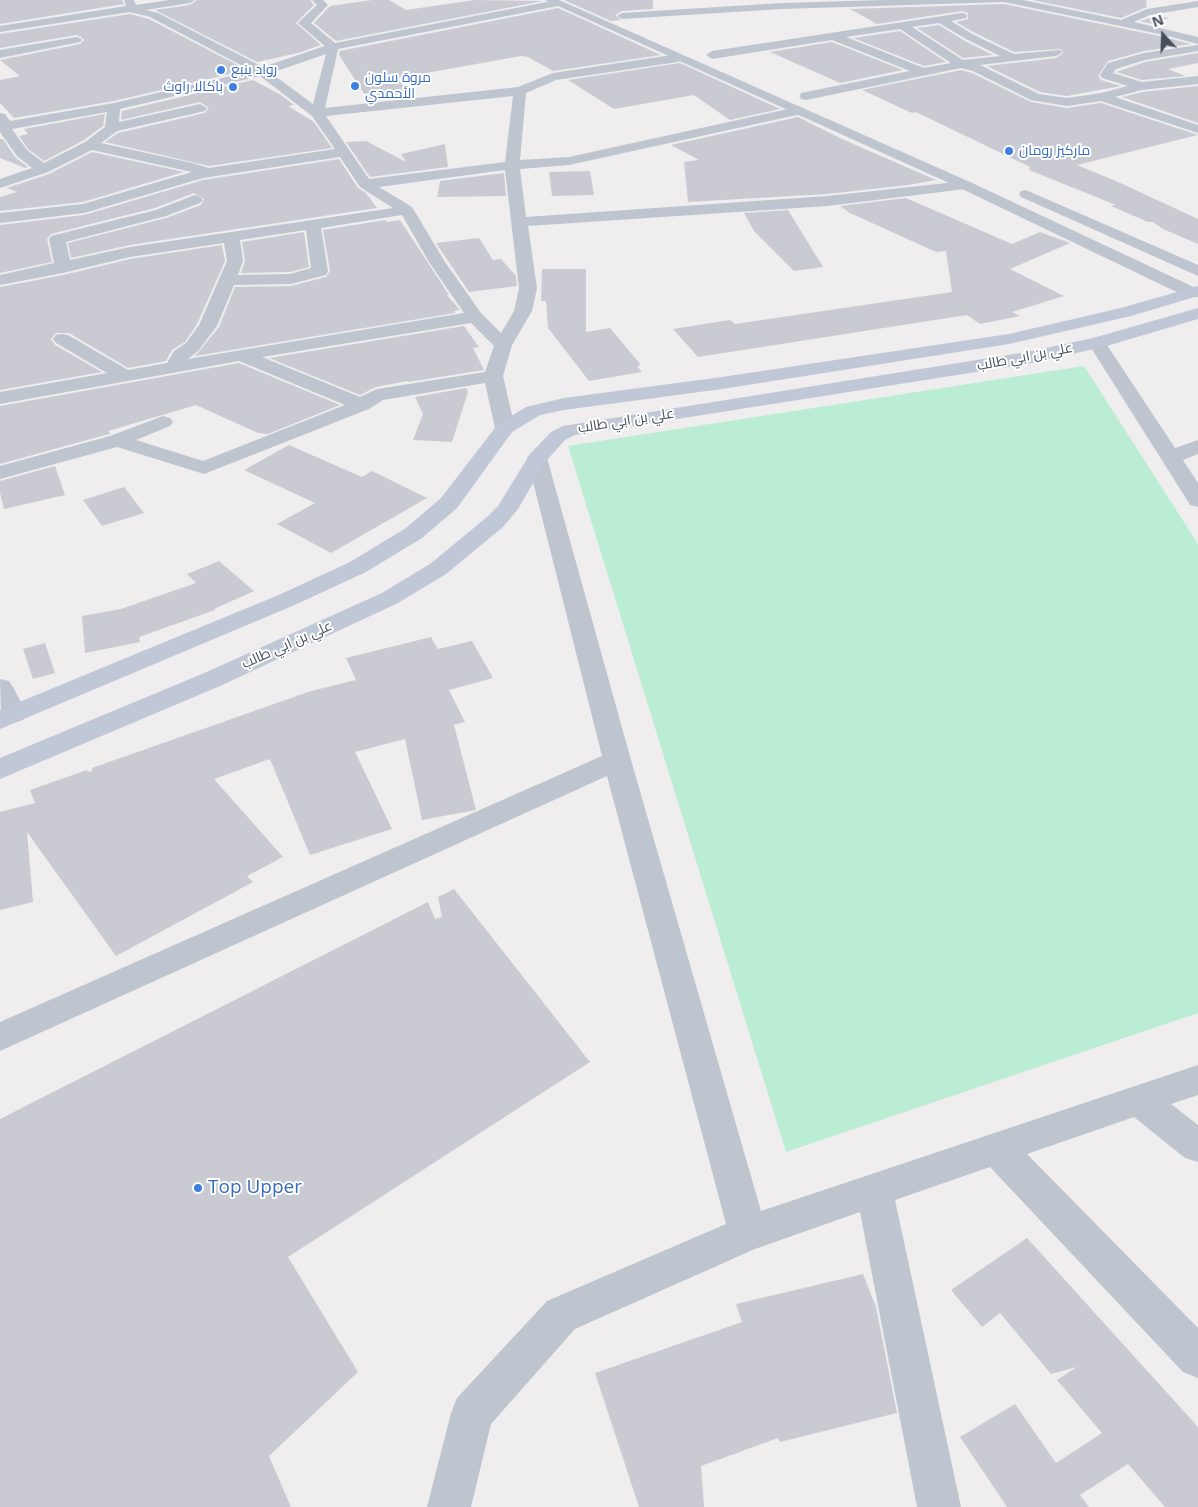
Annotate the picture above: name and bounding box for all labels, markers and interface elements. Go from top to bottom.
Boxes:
north arrow [1138,10,1188,60]
text: N [1149,10,1166,31]
place label: رواد ينبع [231,62,277,78]
marker: رواد ينبع [215,64,227,76]
place label: مروة سلون الأحمدي [365,70,431,102]
place label: باكالا راوث [163,79,223,95]
marker: مروة سلون الأحمدي [349,80,361,92]
marker: باكالا راوث [227,81,239,93]
place label: ماركيز رومان [1019,143,1090,159]
marker: ماركيز رومان [1003,145,1015,157]
street label: علي بن ابي طالب [976,339,1074,375]
street label: علي بن ابي طالب [577,405,675,437]
street label: علي بن ابي طالب [239,618,335,672]
place label: Top Upper [208,1177,302,1199]
marker: Top Upper [192,1182,204,1194]

